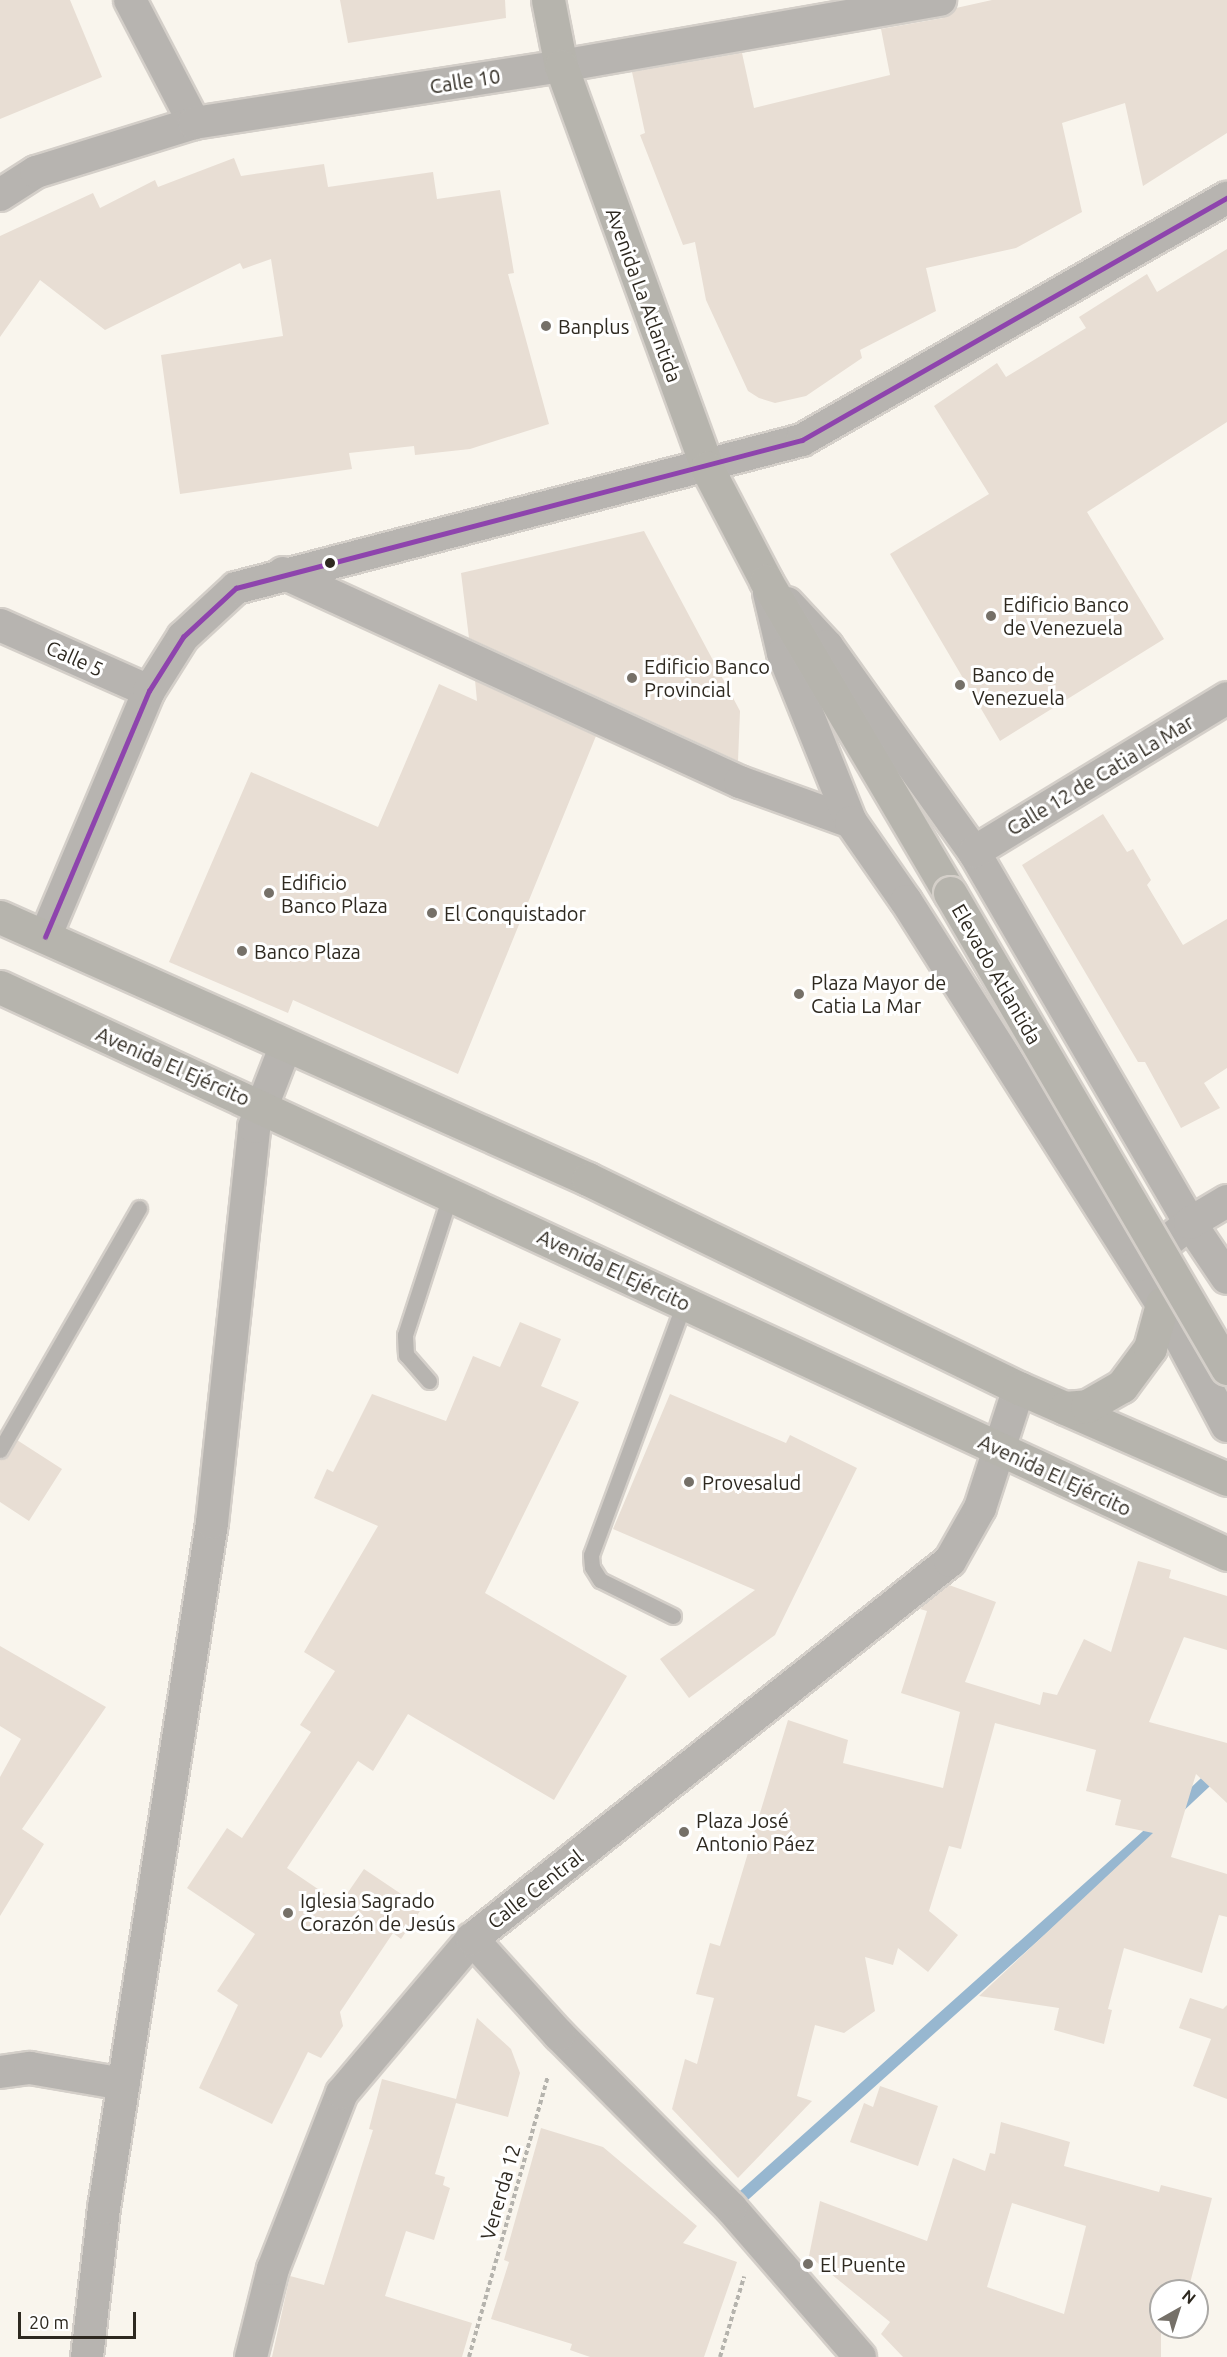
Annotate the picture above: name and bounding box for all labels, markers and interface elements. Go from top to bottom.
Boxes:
street label: Calle 10 [428,64,502,98]
street label: Avenida La Atlantida [601,204,687,386]
place label: Banplus [558,314,629,338]
marker: Banplus [539,319,553,333]
unlabelled marker [324,557,336,569]
place label: Edificio Banco de Venezuela [1003,592,1129,639]
marker: Edificio Banco de Venezuela [984,609,998,623]
street label: Calle 5 [43,635,107,681]
place label: Edificio Banco Provincial [644,654,770,701]
place label: Banco de Venezuela [972,662,1065,709]
marker: Edificio Banco Provincial [625,671,639,685]
marker: Banco de Venezuela [953,678,967,692]
street label: Calle 12 de Catia La Mar [1002,710,1198,840]
place label: Edificio Banco Plaza [281,870,388,917]
marker: Edificio Banco Plaza [262,886,276,900]
street label: Elevado Atlantida [947,900,1047,1048]
place label: El Conquistador [444,901,586,925]
marker: El Conquistador [425,906,439,920]
place label: Banco Plaza [254,939,361,963]
marker: Banco Plaza [235,944,249,958]
place label: Plaza Mayor de Catia La Mar [811,970,946,1017]
marker: Plaza Mayor de Catia La Mar [792,987,806,1001]
street label: Avenida El Ejército [92,1021,254,1111]
street label: Avenida El Ejército [534,1224,694,1316]
street label: Avenida El Ejército [975,1429,1135,1521]
place label: Provesalud [702,1470,801,1494]
marker: Provesalud [680,1473,698,1491]
place label: Plaza José Antonio Páez [696,1808,815,1855]
marker: Plaza José Antonio Páez [677,1825,691,1839]
street label: Calle Central [483,1844,587,1934]
place label: Iglesia Sagrado Corazón de Jesús [300,1889,455,1936]
marker: Iglesia Sagrado Corazón de Jesús [281,1906,295,1920]
street label: Vererda 12 [475,2141,525,2243]
place label: El Puente [820,2252,906,2276]
marker: El Puente [801,2257,815,2271]
north arrow [1149,2279,1209,2339]
text: N [1179,2286,1199,2307]
scale bar [21,2300,140,2338]
text: 20 m [29,2312,69,2332]

